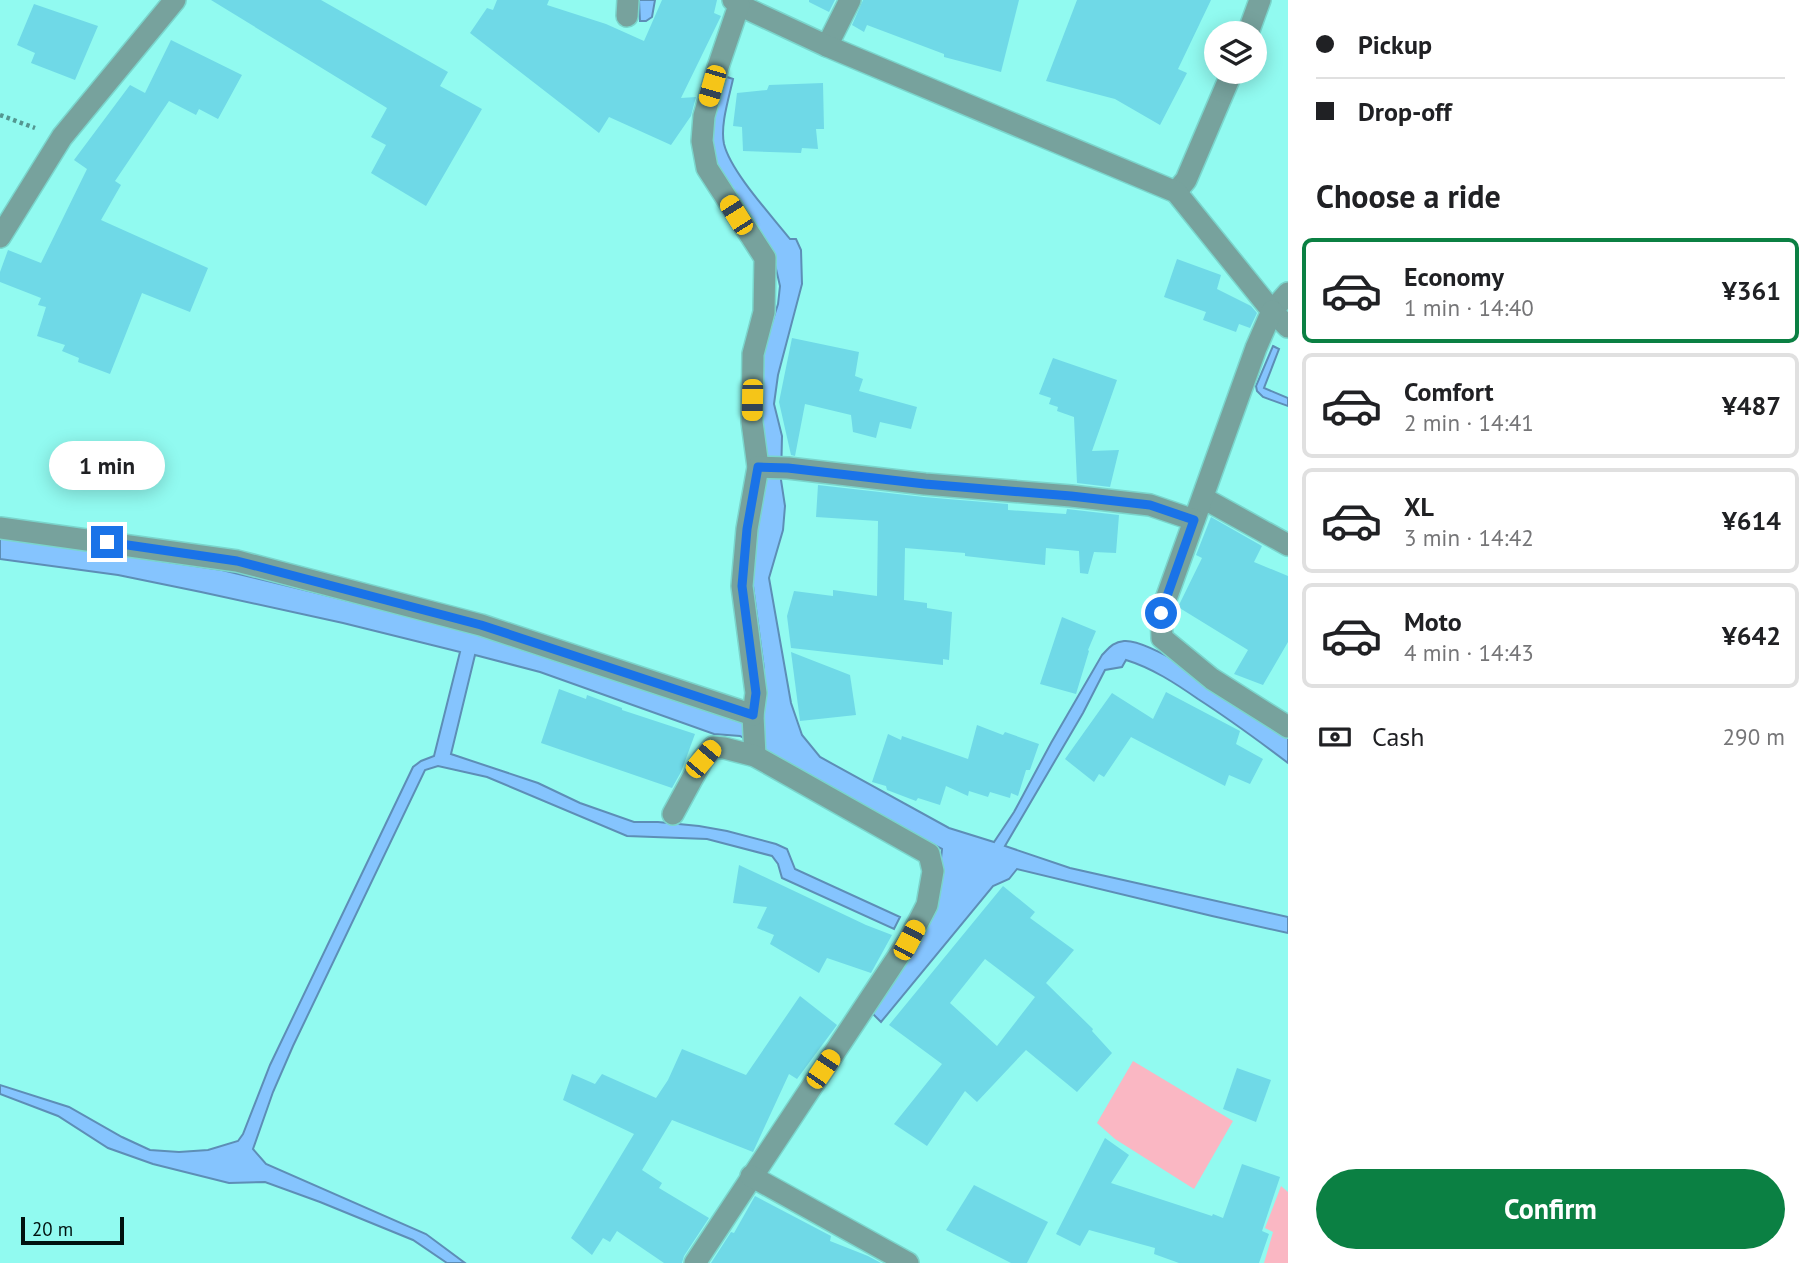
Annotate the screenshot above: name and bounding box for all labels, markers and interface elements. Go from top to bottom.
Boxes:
map controls [1204,21,1267,84]
button: layers [1204,21,1267,84]
text: Pickup [1358,28,1432,61]
car [697,63,728,109]
text: Drop-off [1358,95,1452,128]
text: Choose a ride [1316,175,1501,217]
car [716,192,757,238]
icon: car [1320,259,1383,322]
text: Economy [1404,260,1504,293]
text: ¥361 [1722,274,1781,307]
text: 1 min · 14:40 [1404,293,1534,322]
icon: car [1320,374,1383,437]
text: Comfort [1404,375,1494,408]
car [742,379,763,421]
text: ¥487 [1722,389,1781,422]
text: 2 min · 14:41 [1404,408,1534,437]
callout: 1 min [49,440,165,490]
text: 1 min [79,451,135,480]
icon: car [1320,489,1383,552]
text: XL [1404,490,1434,523]
text: ¥614 [1722,504,1781,537]
text: 3 min · 14:42 [1404,523,1534,552]
route end [91,526,123,558]
route start [1145,597,1177,629]
icon: car [1320,604,1383,667]
text: Moto [1404,605,1462,638]
text: ¥642 [1722,619,1781,652]
text: 4 min · 14:43 [1404,638,1534,667]
icon: cash [1316,718,1354,756]
text: Cash [1372,720,1424,753]
text: 290 m [1723,722,1785,751]
car [682,736,725,782]
car [890,917,929,963]
car [803,1046,844,1092]
button: Confirm [1316,1169,1785,1249]
scale bar [21,1214,124,1246]
text: 20 m [32,1217,73,1241]

